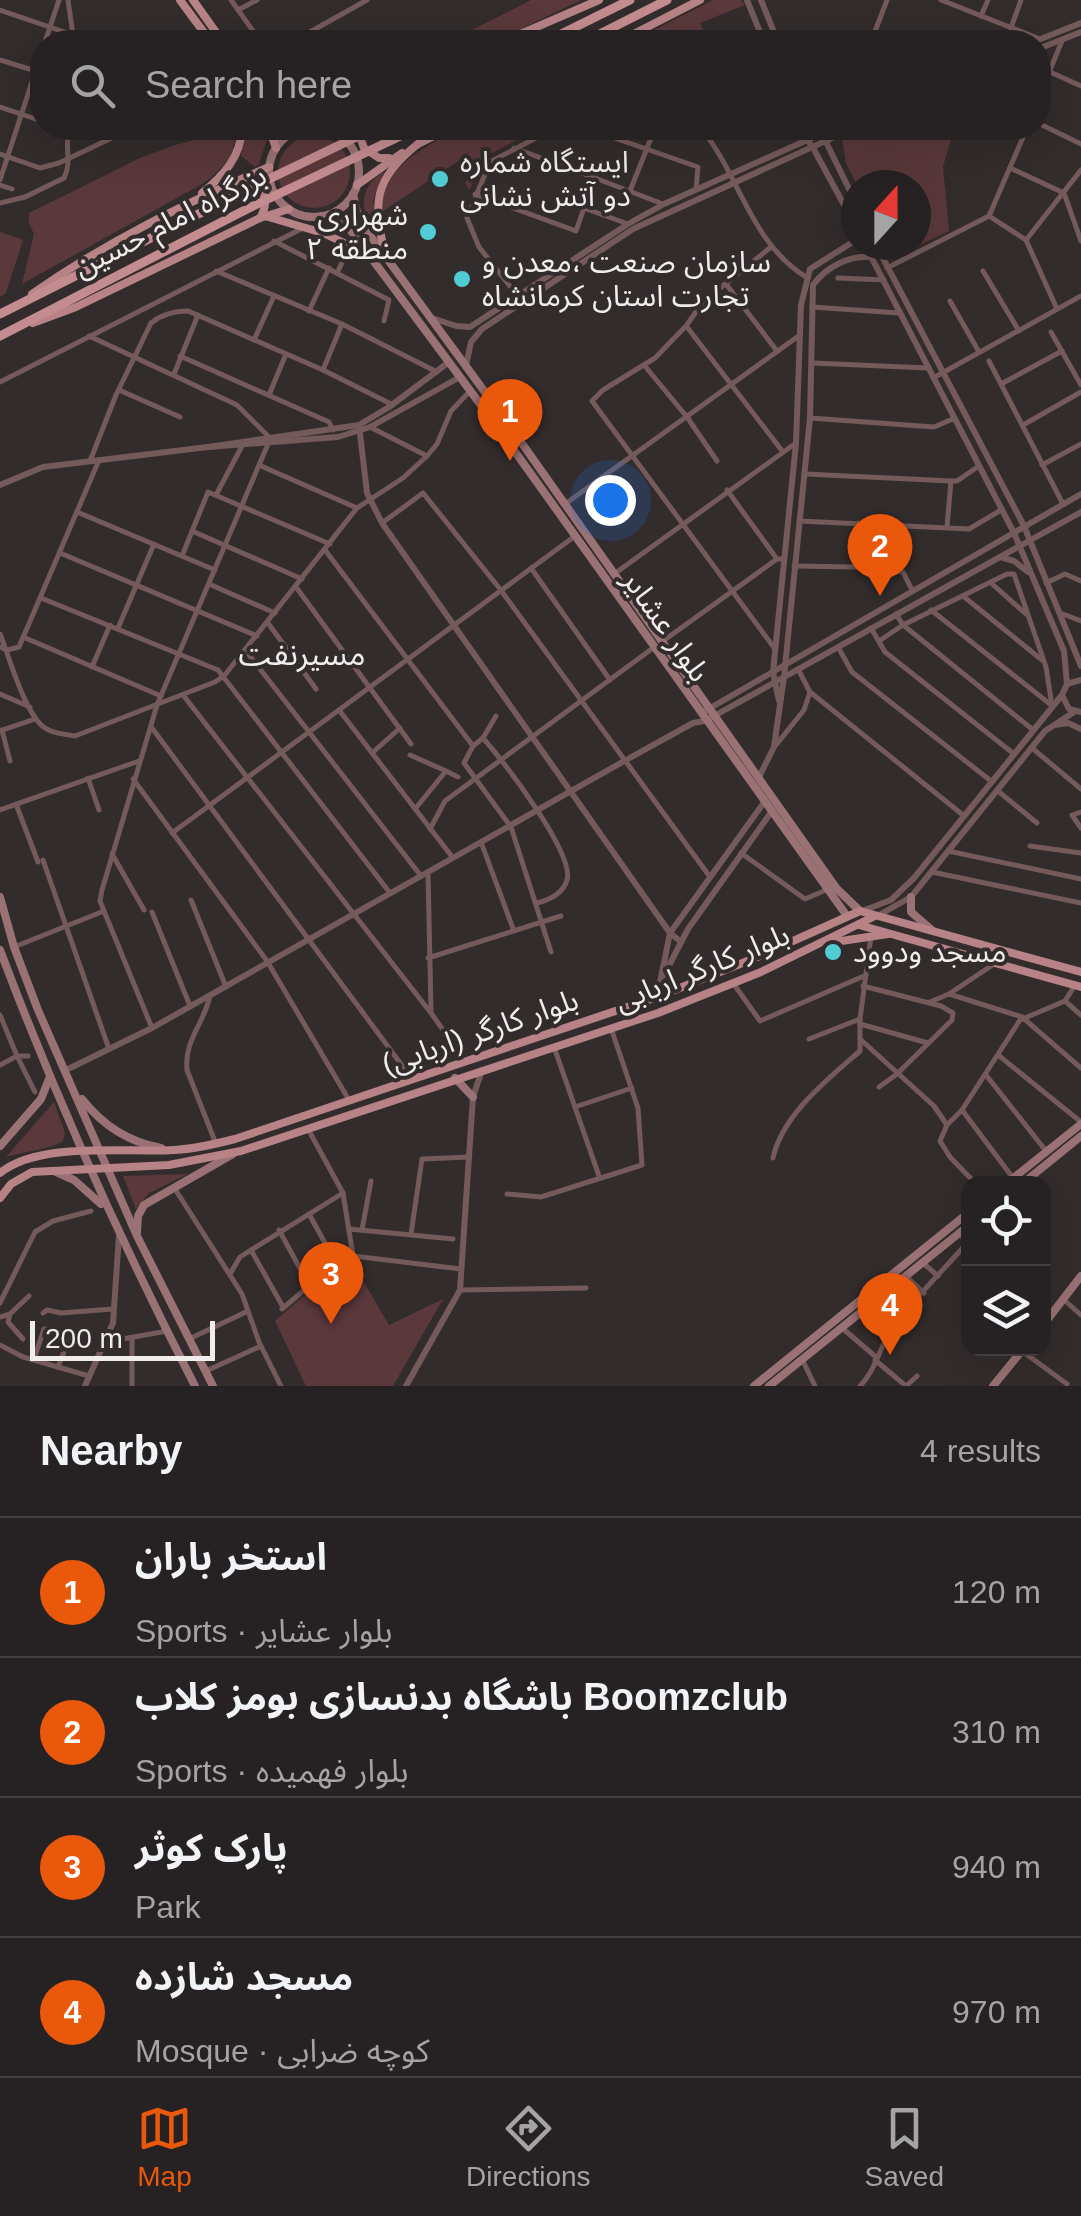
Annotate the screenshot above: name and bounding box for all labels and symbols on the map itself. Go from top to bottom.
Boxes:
place label: ایستگاه شماره دو آتش نشانی [460,145,631,213]
street label: بزرگراه امام حسین [68,158,274,289]
marker: ایستگاه شماره دو آتش نشانی [429,168,451,190]
north arrow [841,170,931,260]
place label: شهراری منطقه ۲ [306,198,408,265]
marker: شهراری منطقه ۲ [417,221,439,243]
place label: سازمان صنعت ،معدن و تجارت استان کرمانشاه [482,245,771,313]
marker: سازمان صنعت ،معدن و تجارت استان کرمانشاه [451,268,473,290]
pin: 1 [478,378,542,461]
your location [585,475,636,526]
pin: 2 [848,514,912,596]
street label: بلوار عشایر [615,563,717,688]
district label: مسیرنفت [238,636,366,673]
street label: بلوار کارگر اربابی [610,918,794,1018]
place label: مسجد ودوود [853,935,1007,969]
marker: مسجد ودوود [822,941,844,963]
street label: بلوار کارگر (اربابی) [377,982,583,1082]
pin: 3 [298,1242,364,1324]
pin: 4 [858,1272,922,1355]
scale bar [30,1316,215,1360]

